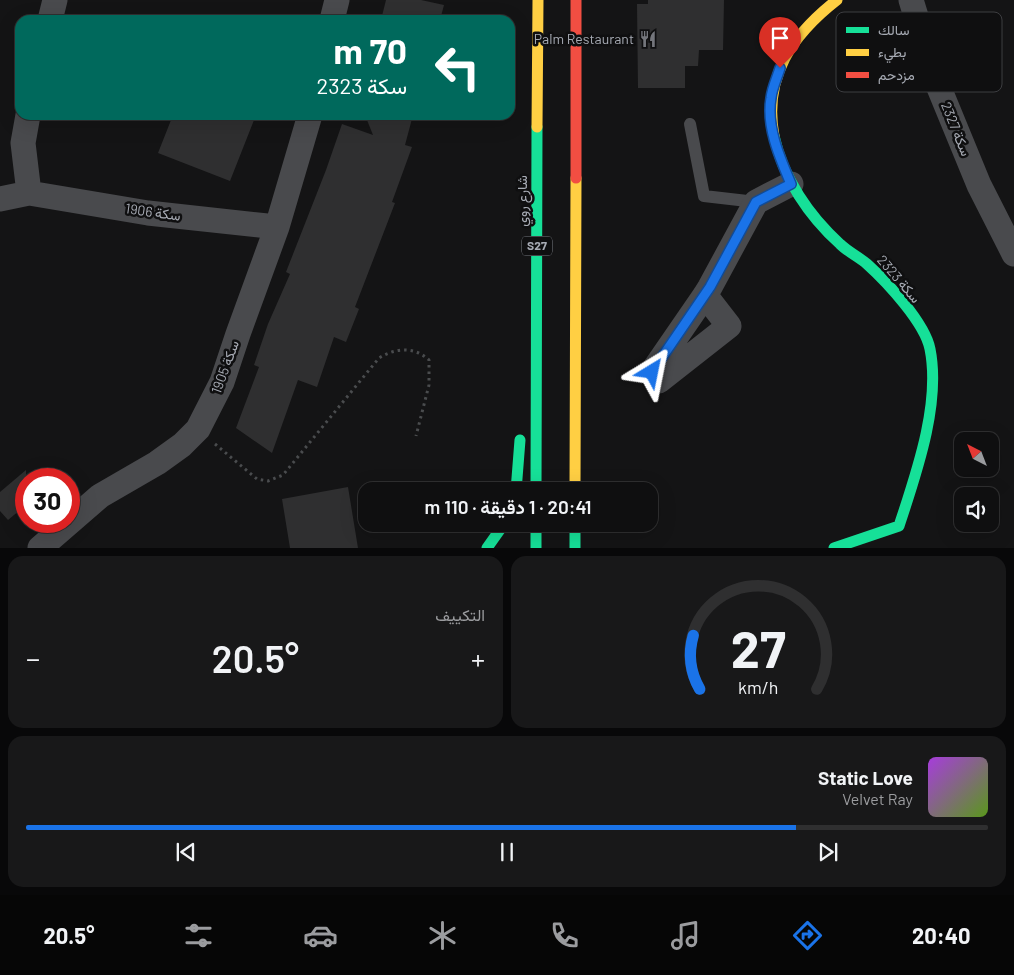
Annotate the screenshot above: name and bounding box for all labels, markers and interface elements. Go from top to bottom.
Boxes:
legend [836,12,1002,92]
pin [759,17,801,68]
text: سالك [878,21,909,38]
icon: arrive [766,24,794,52]
text: 70 m [333,29,407,71]
restaurant icon: Palm Restaurant [638,29,658,49]
place label: Palm Restaurant [534,30,634,47]
icon: left [425,35,490,100]
text: بطيء [878,43,906,64]
text: مزدحم [878,66,915,84]
text: سكة 2323 [317,72,407,98]
street label: سكة 2327 [938,99,975,158]
street label: شارع روي [513,175,534,227]
street label: سكة 1906 [124,199,182,224]
road number: S27 [522,237,552,256]
street label: سكة 2323 [874,251,925,306]
street label: سكة 1905 [207,338,242,396]
position arrow [625,345,677,397]
north arrow [954,432,999,478]
map controls [954,432,999,532]
speed limit sign: 30 [15,468,80,533]
button: sound [954,487,999,532]
text: 20:41 · 1 دقيقة · 110 m [425,495,591,518]
text: التكييف [435,605,485,624]
text: 27 [731,616,786,678]
text: 20.5° [212,635,299,681]
text: − [26,641,40,675]
text: + [471,641,485,675]
text: km/h [738,676,779,698]
text: Static Love [818,766,913,789]
text: Velvet Ray [842,789,913,808]
icon: previous [172,838,200,866]
icon: pause [493,838,521,866]
icon: next [814,838,842,866]
icon: filters [181,918,216,953]
icon: car [303,918,338,953]
icon: climate [425,918,460,953]
icon: phone [547,918,582,953]
icon: music [668,918,703,953]
icon: directions [790,918,825,953]
text: 20.5° [43,922,94,948]
text: 20:40 [912,922,971,948]

